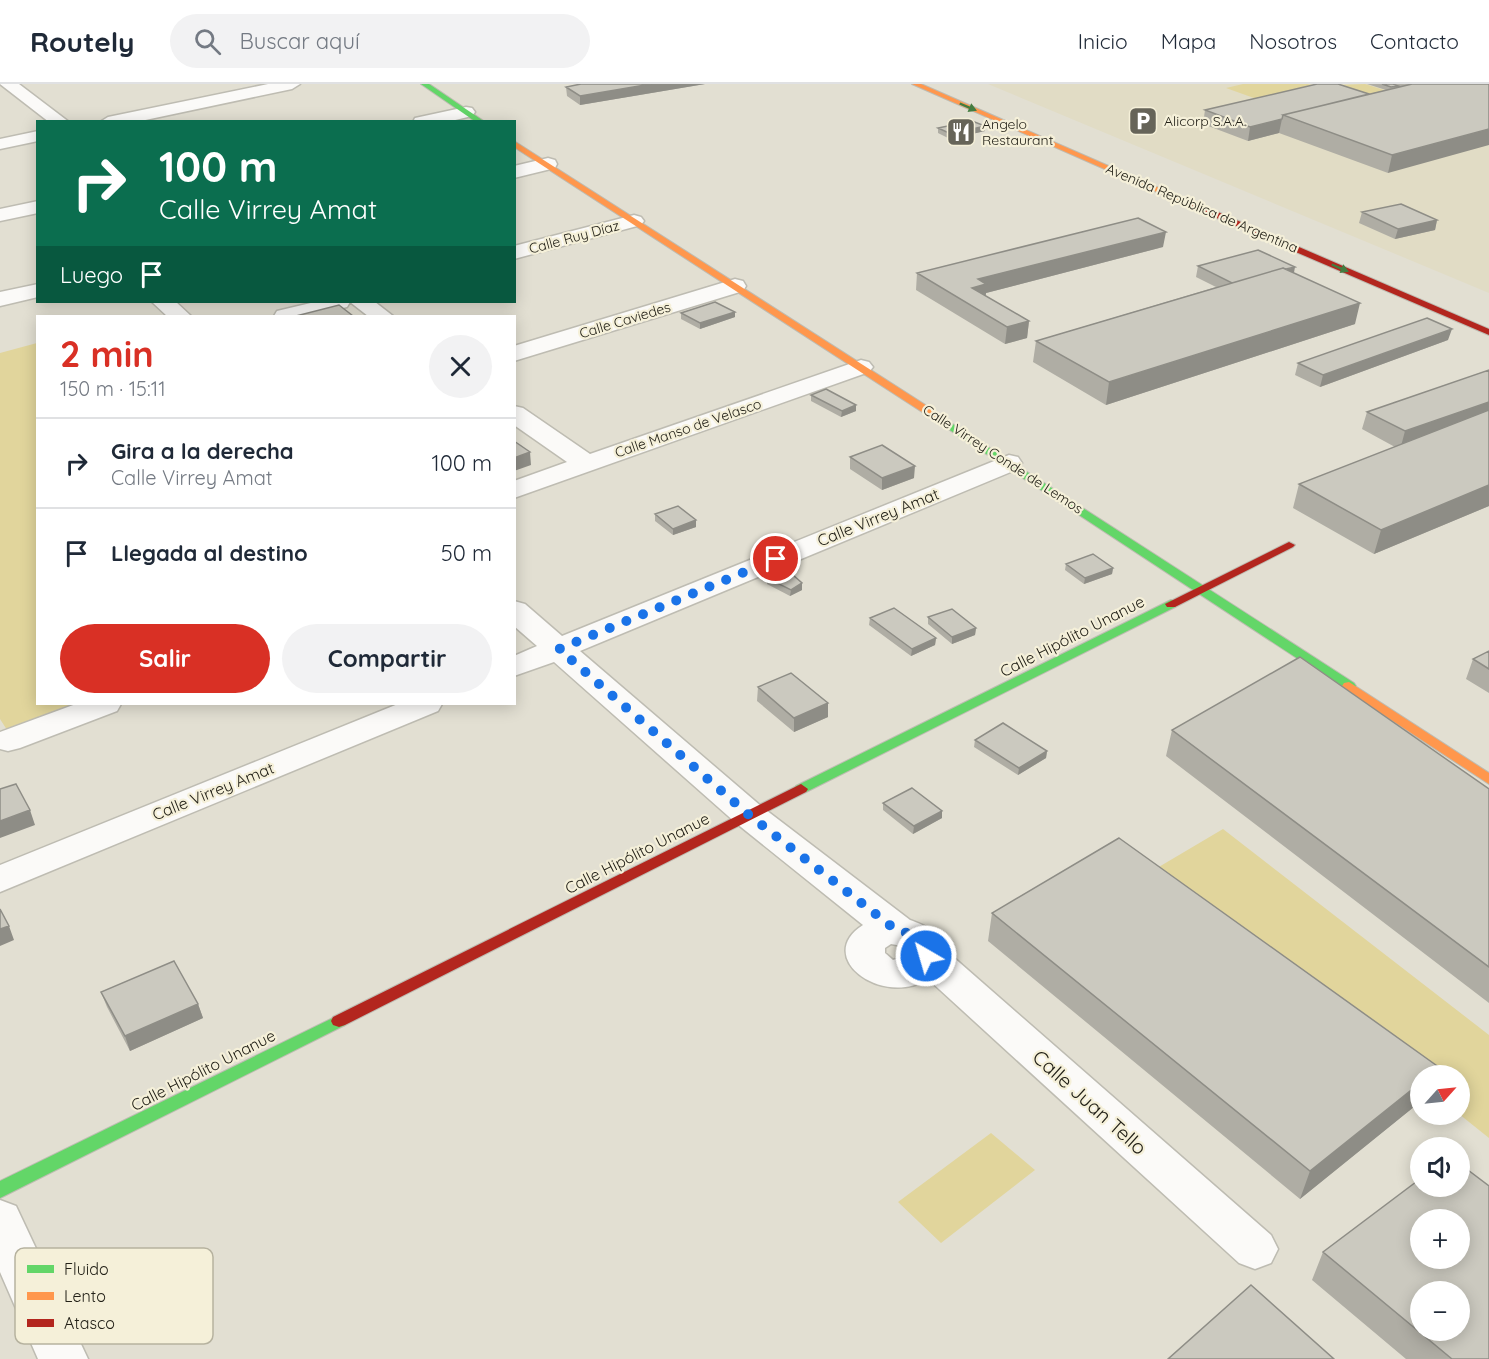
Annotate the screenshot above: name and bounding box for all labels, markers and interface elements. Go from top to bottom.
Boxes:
search box [170,14,590,68]
text: Routely [30,24,134,59]
icon: search [191,25,224,58]
text: Buscar aquí [239,27,360,55]
text: Inicio [1078,28,1128,54]
text: Mapa [1161,28,1216,54]
text: Nosotros [1249,28,1337,54]
text: Contacto [1370,28,1459,54]
one-way arrow [960,102,978,112]
parking icon: Alicorp S.A.A. [1127,105,1159,137]
place label: Alicorp S.A.A. [1164,112,1246,130]
place label: Angelo Restaurant [982,115,1054,149]
restaurant icon: Angelo Restaurant [945,116,977,148]
text: 100 m [159,140,277,193]
icon: right [60,144,138,222]
street label: Avenida República de Argentina [1103,159,1301,257]
text: Calle Virrey Amat [159,192,377,226]
street label: Calle Ruy Díaz [527,216,621,258]
icon: arrive [135,258,168,291]
text: Luego [60,261,123,289]
one-way arrow [1332,263,1349,272]
street label: Calle Caviedes [577,298,673,342]
text: 2 min [60,331,154,376]
button: close [429,335,492,398]
text: 150 m · 15:11 [60,376,166,401]
street label: Calle Manso de Velasco [612,394,764,462]
street label: Calle Virrey Conde de Lemos [920,400,1086,518]
text: Gira a la derecha [111,437,294,465]
icon: right [60,447,93,480]
text: 100 m [432,449,492,477]
text: Calle Virrey Amat [111,465,273,490]
street label: Calle Virrey Amat [814,484,942,550]
pin [750,533,801,584]
icon: arrive [60,537,93,570]
text: Llegada al destino [111,539,308,567]
text: 50 m [441,539,492,567]
icon: arrive [759,542,792,575]
street label: Calle Hipólito Unanue [996,591,1148,681]
button: Salir [60,624,270,693]
button: Compartir [282,624,492,693]
street label: Calle Virrey Amat [149,758,277,824]
street label: Calle Hipólito Unanue [561,808,713,898]
position arrow [894,924,958,988]
street label: Calle Hipólito Unanue [127,1025,279,1115]
street label: Calle Juan Tello [1028,1044,1152,1160]
north arrow [1410,1065,1470,1125]
map controls [1410,1065,1470,1341]
button: sound [1410,1137,1470,1197]
button: + [1410,1209,1470,1269]
legend [15,1248,213,1344]
text: Fluido [64,1259,109,1279]
button: − [1410,1281,1470,1341]
text: Lento [64,1286,106,1306]
text: Atasco [64,1313,115,1333]

